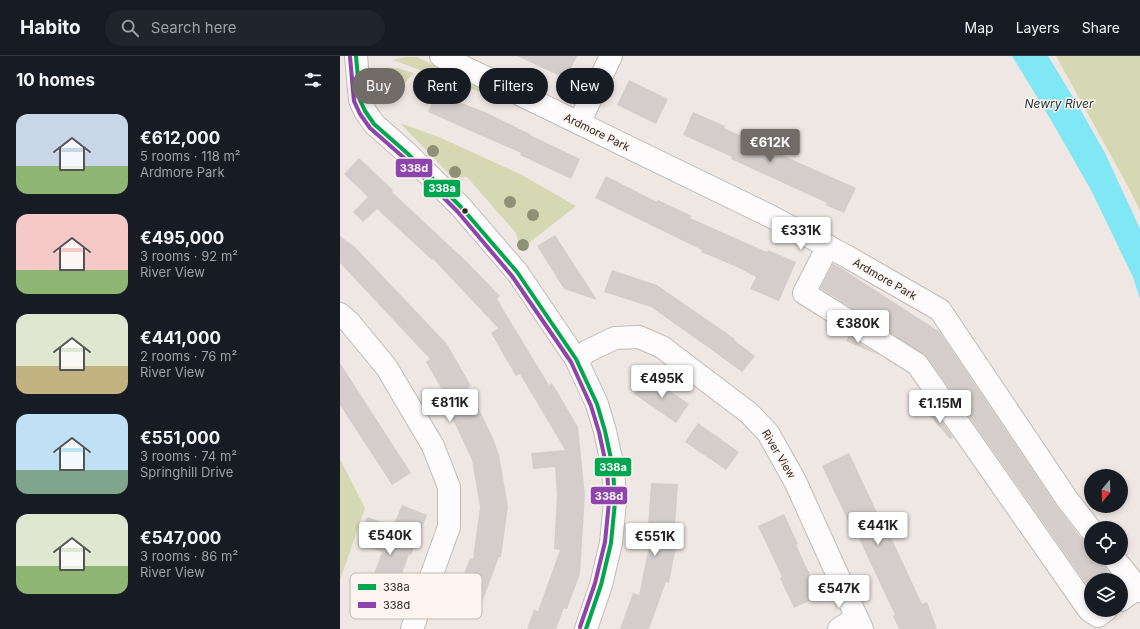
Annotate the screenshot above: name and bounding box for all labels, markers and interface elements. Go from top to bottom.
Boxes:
search box [105,10,385,46]
text: Habito [20,16,81,39]
icon: search [119,17,141,39]
text: Search here [151,18,237,37]
text: Map [965,19,994,36]
text: Layers [1016,19,1060,36]
text: Share [1082,19,1120,36]
chip: Buy [352,68,405,104]
chip: Rent [413,68,471,104]
chip: Filters [479,68,548,104]
chip: New [556,68,614,104]
icon: filters [302,69,324,91]
text: 10 homes [16,70,95,90]
water label: Newry River [1025,96,1094,111]
street label: Ardmore Park [562,110,632,154]
text: €612,000 [140,128,220,148]
pin: €612K [742,129,798,163]
icon: home [48,130,96,178]
text: €612K [750,134,790,150]
text: 5 rooms · 118 m² [140,148,241,164]
line badge: 338d [395,158,433,178]
text: 338d [400,161,428,175]
text: Ardmore Park [140,164,225,180]
line badge: 338a [423,179,461,198]
text: 338a [428,181,456,195]
unlabelled marker [460,206,470,216]
pin: €331K [773,217,829,251]
text: €331K [781,222,821,238]
text: €495,000 [140,228,224,248]
icon: home [48,230,96,278]
text: 3 rooms · 92 m² [140,248,238,264]
street label: Ardmore Park [851,255,919,303]
text: River View [140,264,205,280]
pin: €380K [830,310,886,344]
text: €380K [836,315,880,331]
text: €441,000 [140,328,221,348]
icon: home [48,330,96,378]
text: 2 rooms · 76 m² [140,348,237,364]
text: River View [140,364,205,380]
pin: €495K [634,365,690,399]
text: €495K [640,370,684,386]
pin: €811K [422,389,478,423]
pin: €1.15M [907,390,973,424]
text: €811K [431,394,469,410]
text: €1.15M [918,395,962,411]
street label: River View [759,427,799,481]
text: €551,000 [140,428,220,448]
icon: home [48,430,96,478]
text: 3 rooms · 74 m² [140,448,237,464]
line badge: 338a [594,457,632,477]
text: 338a [599,460,627,474]
text: Springhill Drive [140,464,233,480]
north arrow [1084,469,1128,513]
map controls [1084,469,1128,617]
line badge: 338d [590,486,628,505]
text: 338d [595,489,623,503]
pin: €441K [850,512,906,546]
text: €441K [858,517,898,533]
button: locate [1084,521,1128,565]
pin: €540K [362,522,418,556]
pin: €551K [627,523,683,557]
text: €540K [368,527,412,543]
text: €547,000 [140,528,221,548]
text: €551K [635,528,675,544]
icon: home [48,530,96,578]
text: 3 rooms · 86 m² [140,548,238,564]
text: River View [140,564,205,580]
legend [350,573,482,619]
button: layers [1084,573,1128,617]
pin: €547K [811,575,867,609]
text: 338a [383,580,410,594]
text: €547K [818,580,860,596]
text: 338d [383,598,410,612]

